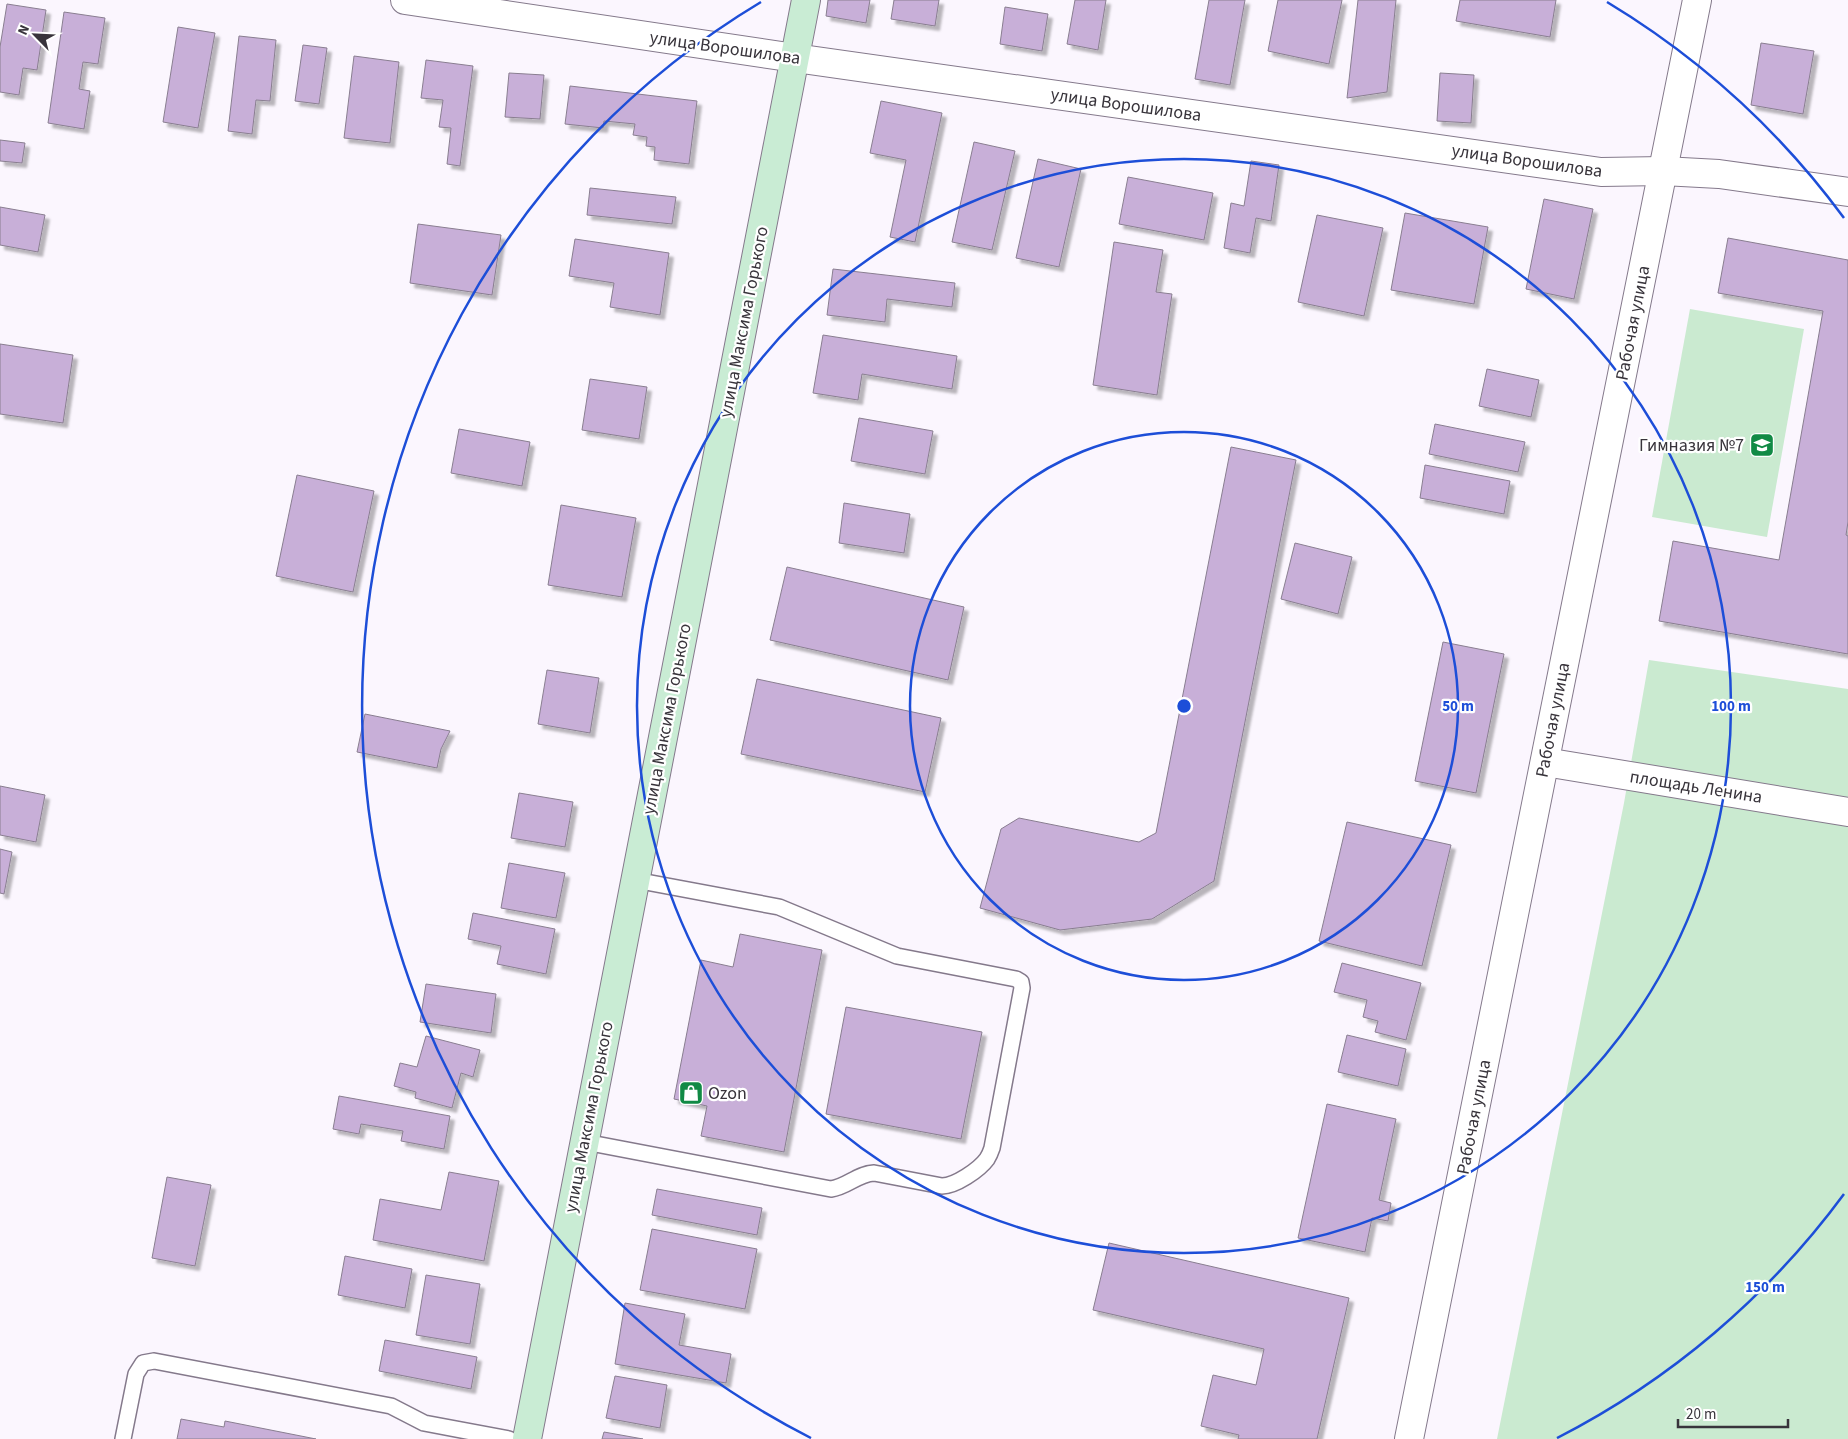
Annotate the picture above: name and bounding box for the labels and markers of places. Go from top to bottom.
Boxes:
school or university icon: Гимназия №7 [1749,432,1775,458]
place label: Гимназия №7 [1639,433,1744,458]
centre of rings [1175,697,1193,715]
shop icon: Ozon [678,1080,704,1106]
place label: Ozon [708,1081,747,1106]

